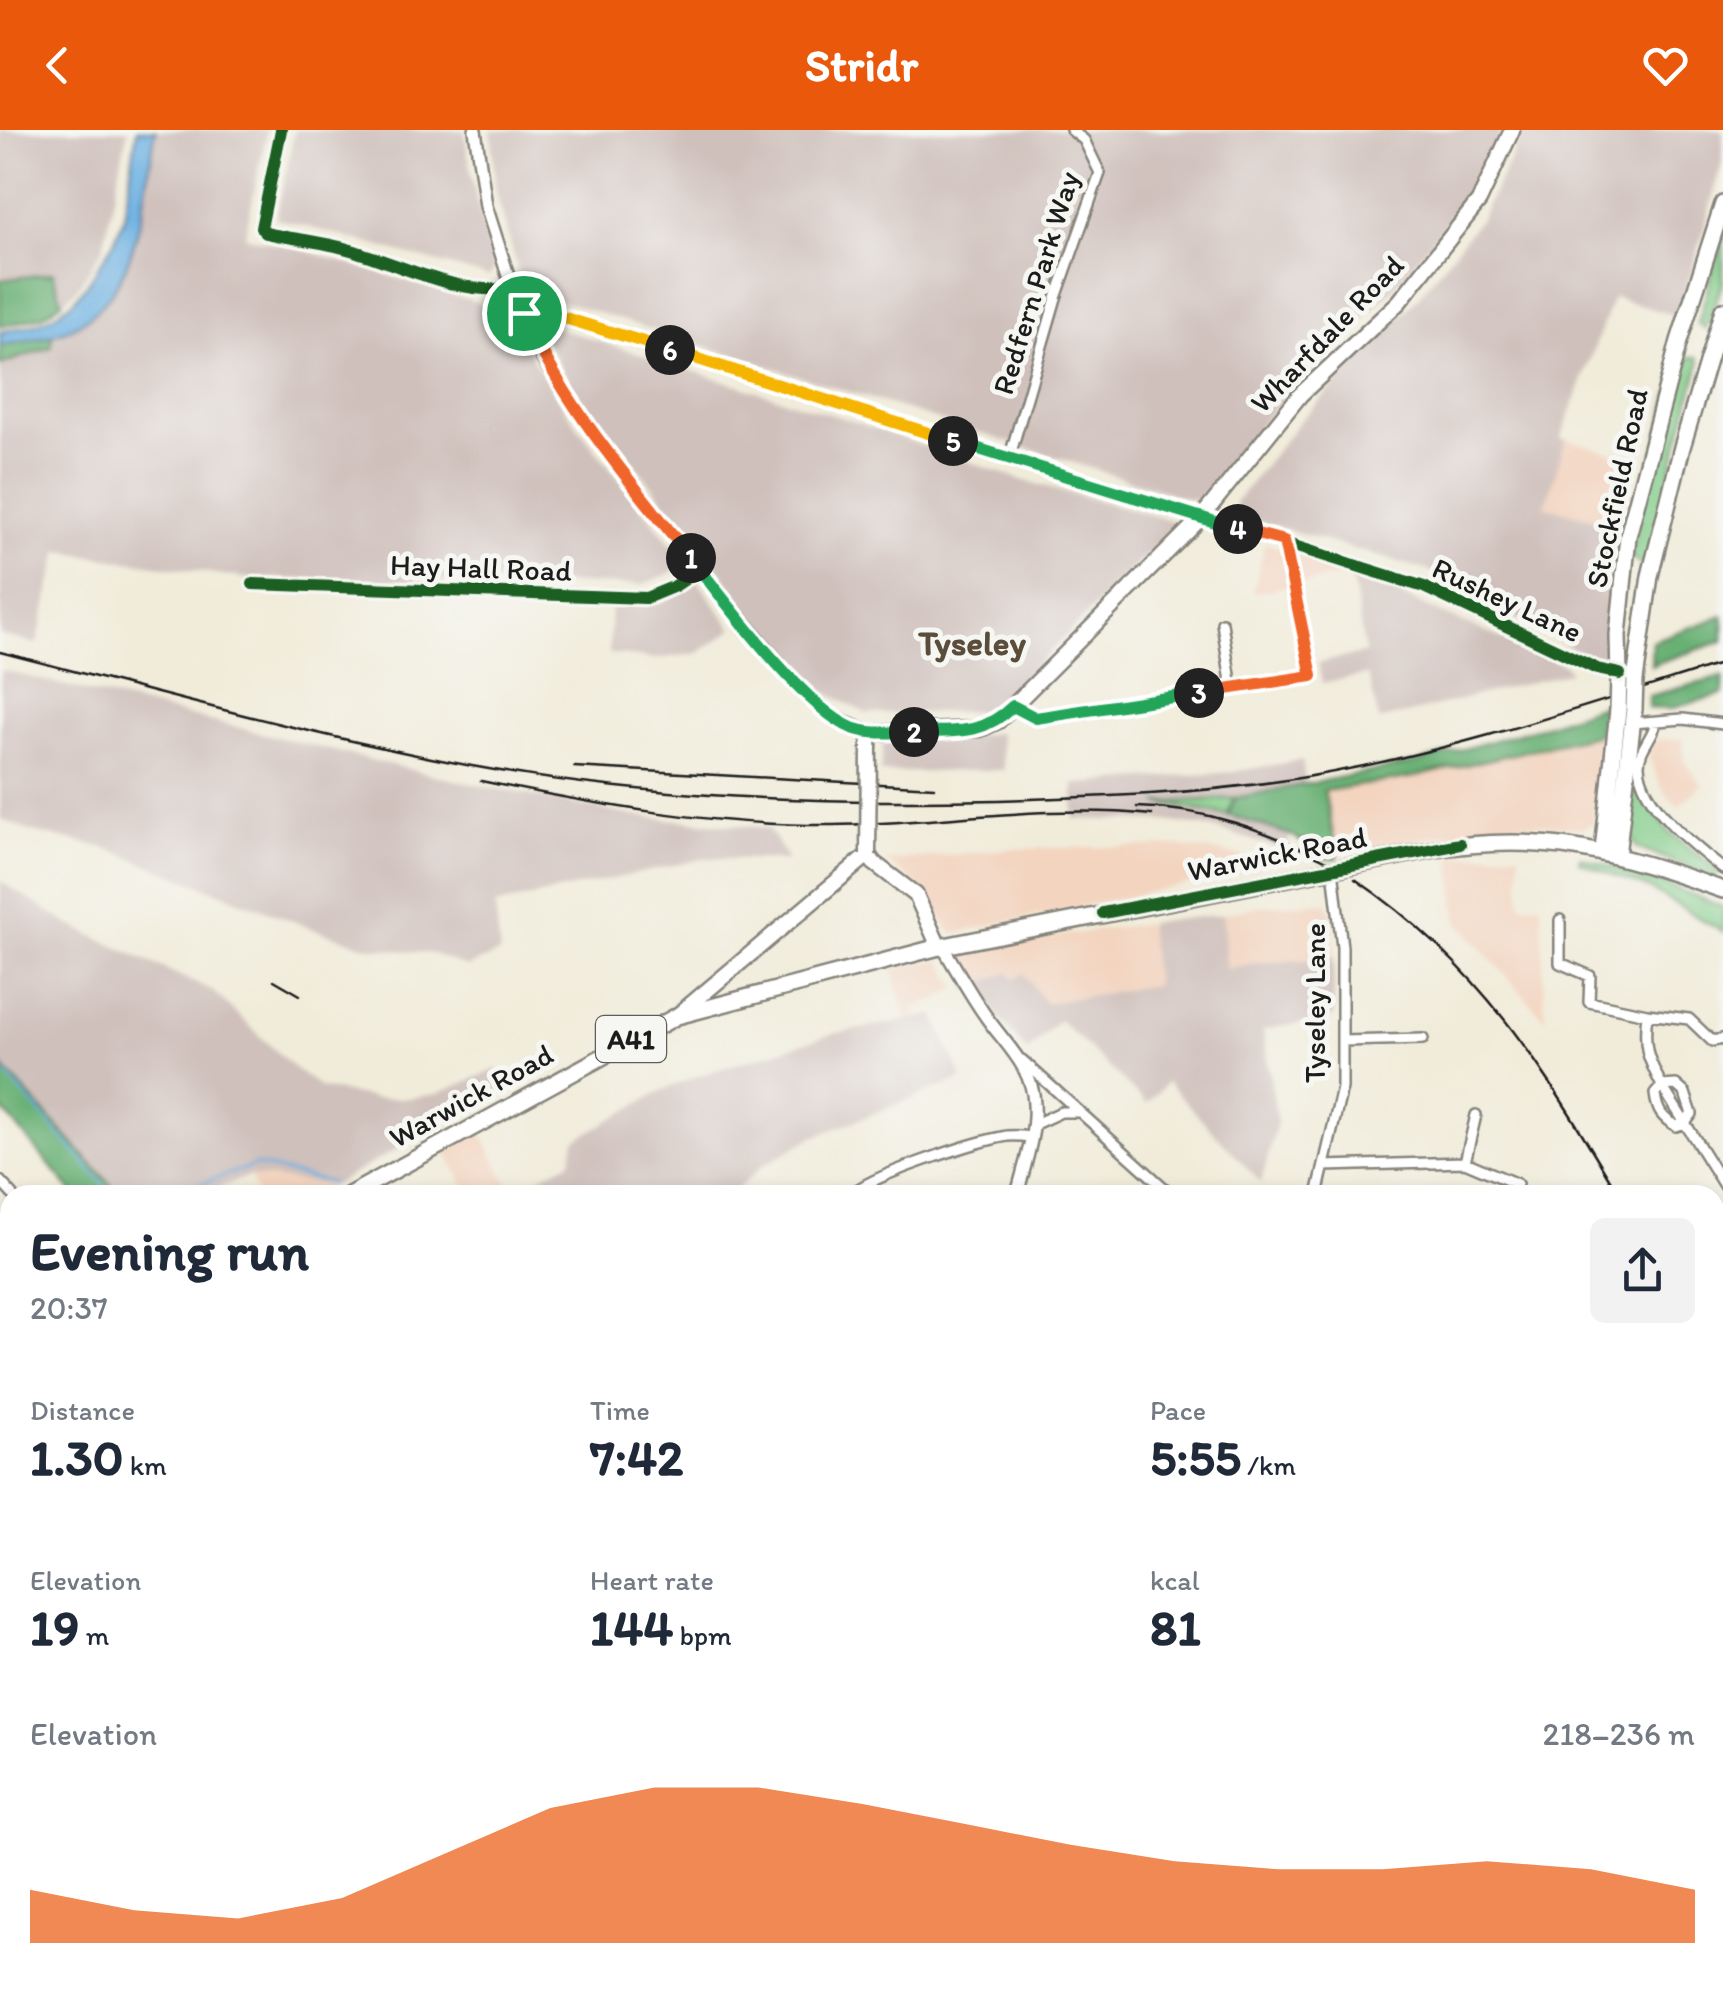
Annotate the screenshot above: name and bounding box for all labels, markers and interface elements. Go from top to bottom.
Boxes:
icon: back [30,38,85,93]
text: Stridr [805,38,918,92]
icon: heart [1638,38,1693,93]
street label: Redfern Park Way [984,167,1087,399]
street label: Wharfdale Road [1242,247,1411,420]
pin [482,271,567,356]
icon: arrive [497,286,552,341]
pin: 6 [645,325,695,375]
text: 6 [663,333,677,367]
street label: Stockfield Road [1577,385,1656,591]
pin: 5 [928,416,978,466]
text: 5 [946,424,960,458]
pin: 4 [1213,504,1263,554]
text: 4 [1230,512,1246,546]
pin: 1 [666,533,716,583]
text: 1 [685,541,698,575]
street label: Hay Hall Road [389,546,573,589]
street label: Rushey Lane [1427,549,1588,650]
district label: Tyseley [917,622,1026,664]
pin: 3 [1174,668,1224,718]
text: 3 [1191,676,1207,710]
pin: 2 [889,707,939,757]
text: 2 [907,715,921,749]
street label: Warwick Road [1184,818,1370,889]
street label: Tyseley Lane [1296,923,1333,1083]
road number: A41 [596,1016,666,1062]
street label: Warwick Road [382,1035,559,1156]
text: Evening run [30,1218,309,1284]
button: share [1590,1218,1695,1323]
text: 20:37 [30,1289,108,1327]
text: Distance [30,1393,135,1427]
text: Time [590,1393,650,1427]
text: Pace [1150,1393,1206,1427]
text: 1.30 [30,1427,124,1488]
text: 7:42 [590,1427,683,1488]
text: 5:55 [1150,1427,1241,1488]
text: km [124,1448,167,1482]
text: /km [1241,1448,1296,1482]
text: Elevation [30,1563,141,1597]
text: Heart rate [590,1563,714,1597]
text: kcal [1150,1563,1200,1597]
text: 19 [30,1597,79,1658]
text: 144 [590,1597,673,1658]
text: 81 [1150,1597,1201,1658]
text: m [79,1618,109,1652]
text: bpm [673,1618,732,1652]
text: Elevation [30,1715,157,1753]
text: 218–236 m [1543,1715,1695,1753]

